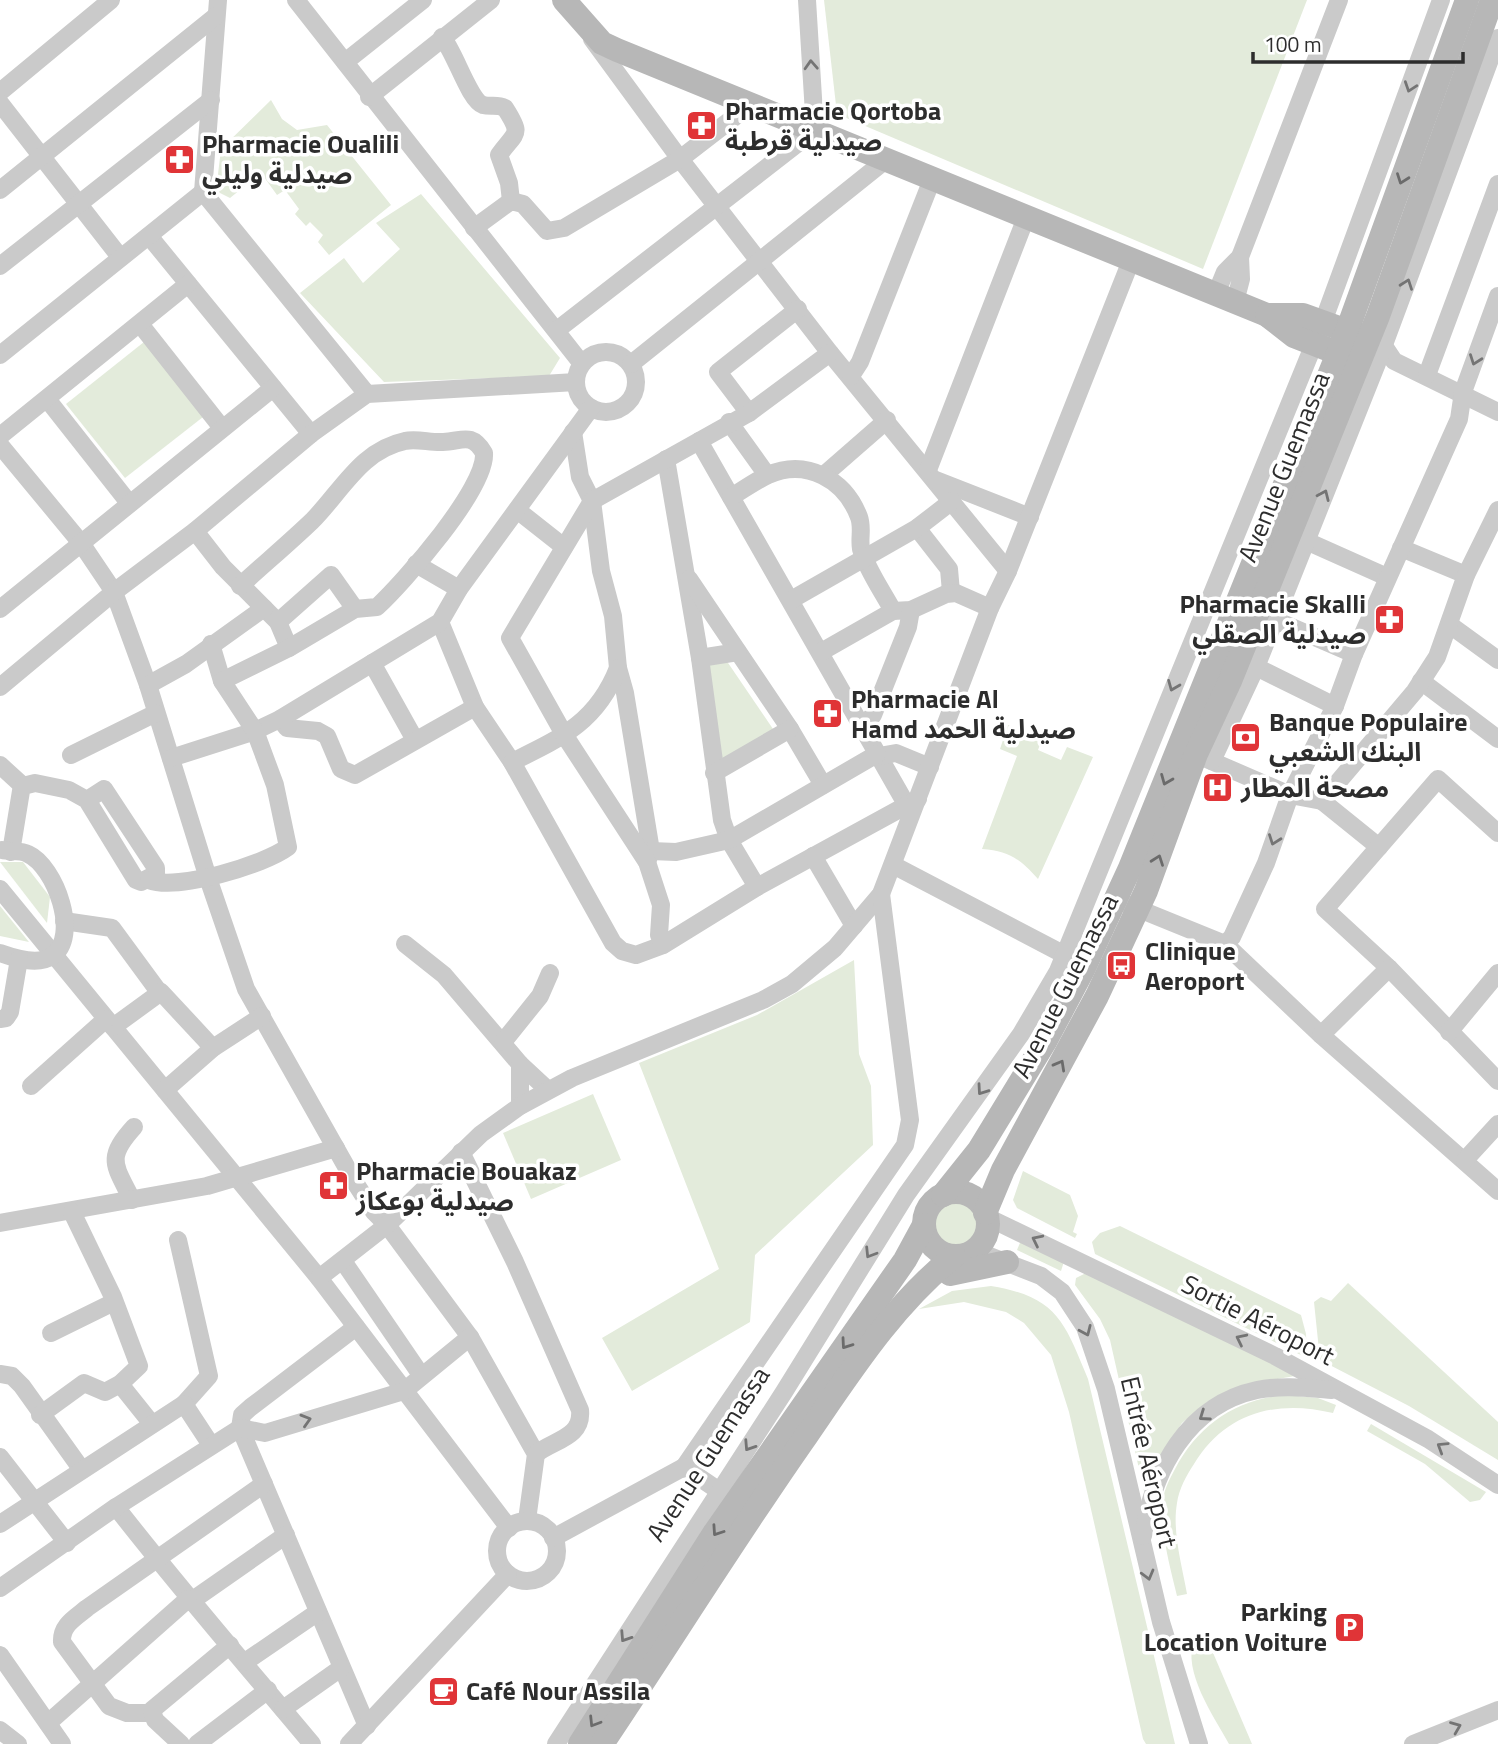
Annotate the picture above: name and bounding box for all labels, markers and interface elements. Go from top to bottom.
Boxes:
scale bar [1253,21,1463,65]
text: 100 m [1264,28,1321,60]
one-way arrow [803,59,818,70]
one-way arrow [1404,81,1418,93]
place label: Pharmacie Qortoba صيدلية قرطبة [725,91,941,160]
pharmacy icon: Pharmacie Qortoba صيدلية قرطبة [685,109,719,143]
place label: Pharmacie Oualili صيدلية وليلي [202,124,399,195]
pharmacy icon: Pharmacie Oualili صيدلية وليلي [162,142,196,176]
one-way arrow [1396,173,1410,185]
one-way arrow [1399,278,1413,290]
one-way arrow [1469,354,1483,366]
street label: Avenue Guemassa [1228,366,1339,568]
one-way arrow [1316,490,1330,502]
place label: Pharmacie Skalli صيدلية الصقلي [1179,584,1366,655]
pharmacy icon: Pharmacie Skalli صيدلية الصقلي [1372,602,1406,636]
place label: Pharmacie Al Hamd صيدلية الحمد [851,679,1076,748]
one-way arrow [1168,680,1182,692]
pharmacy icon: Pharmacie Al Hamd صيدلية الحمد [811,697,845,731]
place label: Banque Populaire البنك الشعبي [1269,702,1468,773]
bank icon: Banque Populaire البنك الشعبي [1229,720,1263,754]
place label: مصحة المطار [1240,768,1389,807]
hospital icon: مصحة المطار [1201,771,1235,805]
one-way arrow [1160,774,1174,786]
one-way arrow [1268,833,1282,845]
one-way arrow [1149,854,1163,866]
street label: Avenue Guemassa [1001,887,1128,1085]
place label: Clinique Aeroport [1145,931,1244,1000]
bus stop icon: Clinique Aeroport [1105,949,1139,983]
one-way arrow [1052,1059,1065,1072]
one-way arrow [978,1082,990,1095]
place label: Pharmacie Bouakaz صيدلية بوعكاز [355,1151,577,1220]
pharmacy icon: Pharmacie Bouakaz صيدلية بوعكاز [316,1169,350,1203]
one-way arrow [1032,1234,1044,1248]
one-way arrow [866,1246,879,1259]
street label: Sortie Aéroport [1175,1264,1341,1375]
one-way arrow [1078,1324,1092,1336]
one-way arrow [1236,1334,1248,1348]
one-way arrow [842,1336,854,1349]
street label: Avenue Guemassa [636,1358,779,1549]
street label: Entrée Aéroport [1111,1372,1188,1551]
one-way arrow [1199,1408,1212,1420]
one-way arrow [300,1414,312,1429]
one-way arrow [744,1438,757,1451]
one-way arrow [1436,1443,1449,1456]
one-way arrow [713,1523,725,1536]
one-way arrow [1140,1568,1155,1580]
place label: Parking Location Voiture [1144,1592,1327,1661]
parking icon: Parking Location Voiture [1333,1610,1367,1644]
one-way arrow [621,1629,634,1642]
place label: Café Nour Assila [466,1671,650,1710]
cafe icon: Café Nour Assila [426,1674,460,1708]
one-way arrow [589,1715,602,1728]
one-way arrow [1449,1722,1461,1736]

